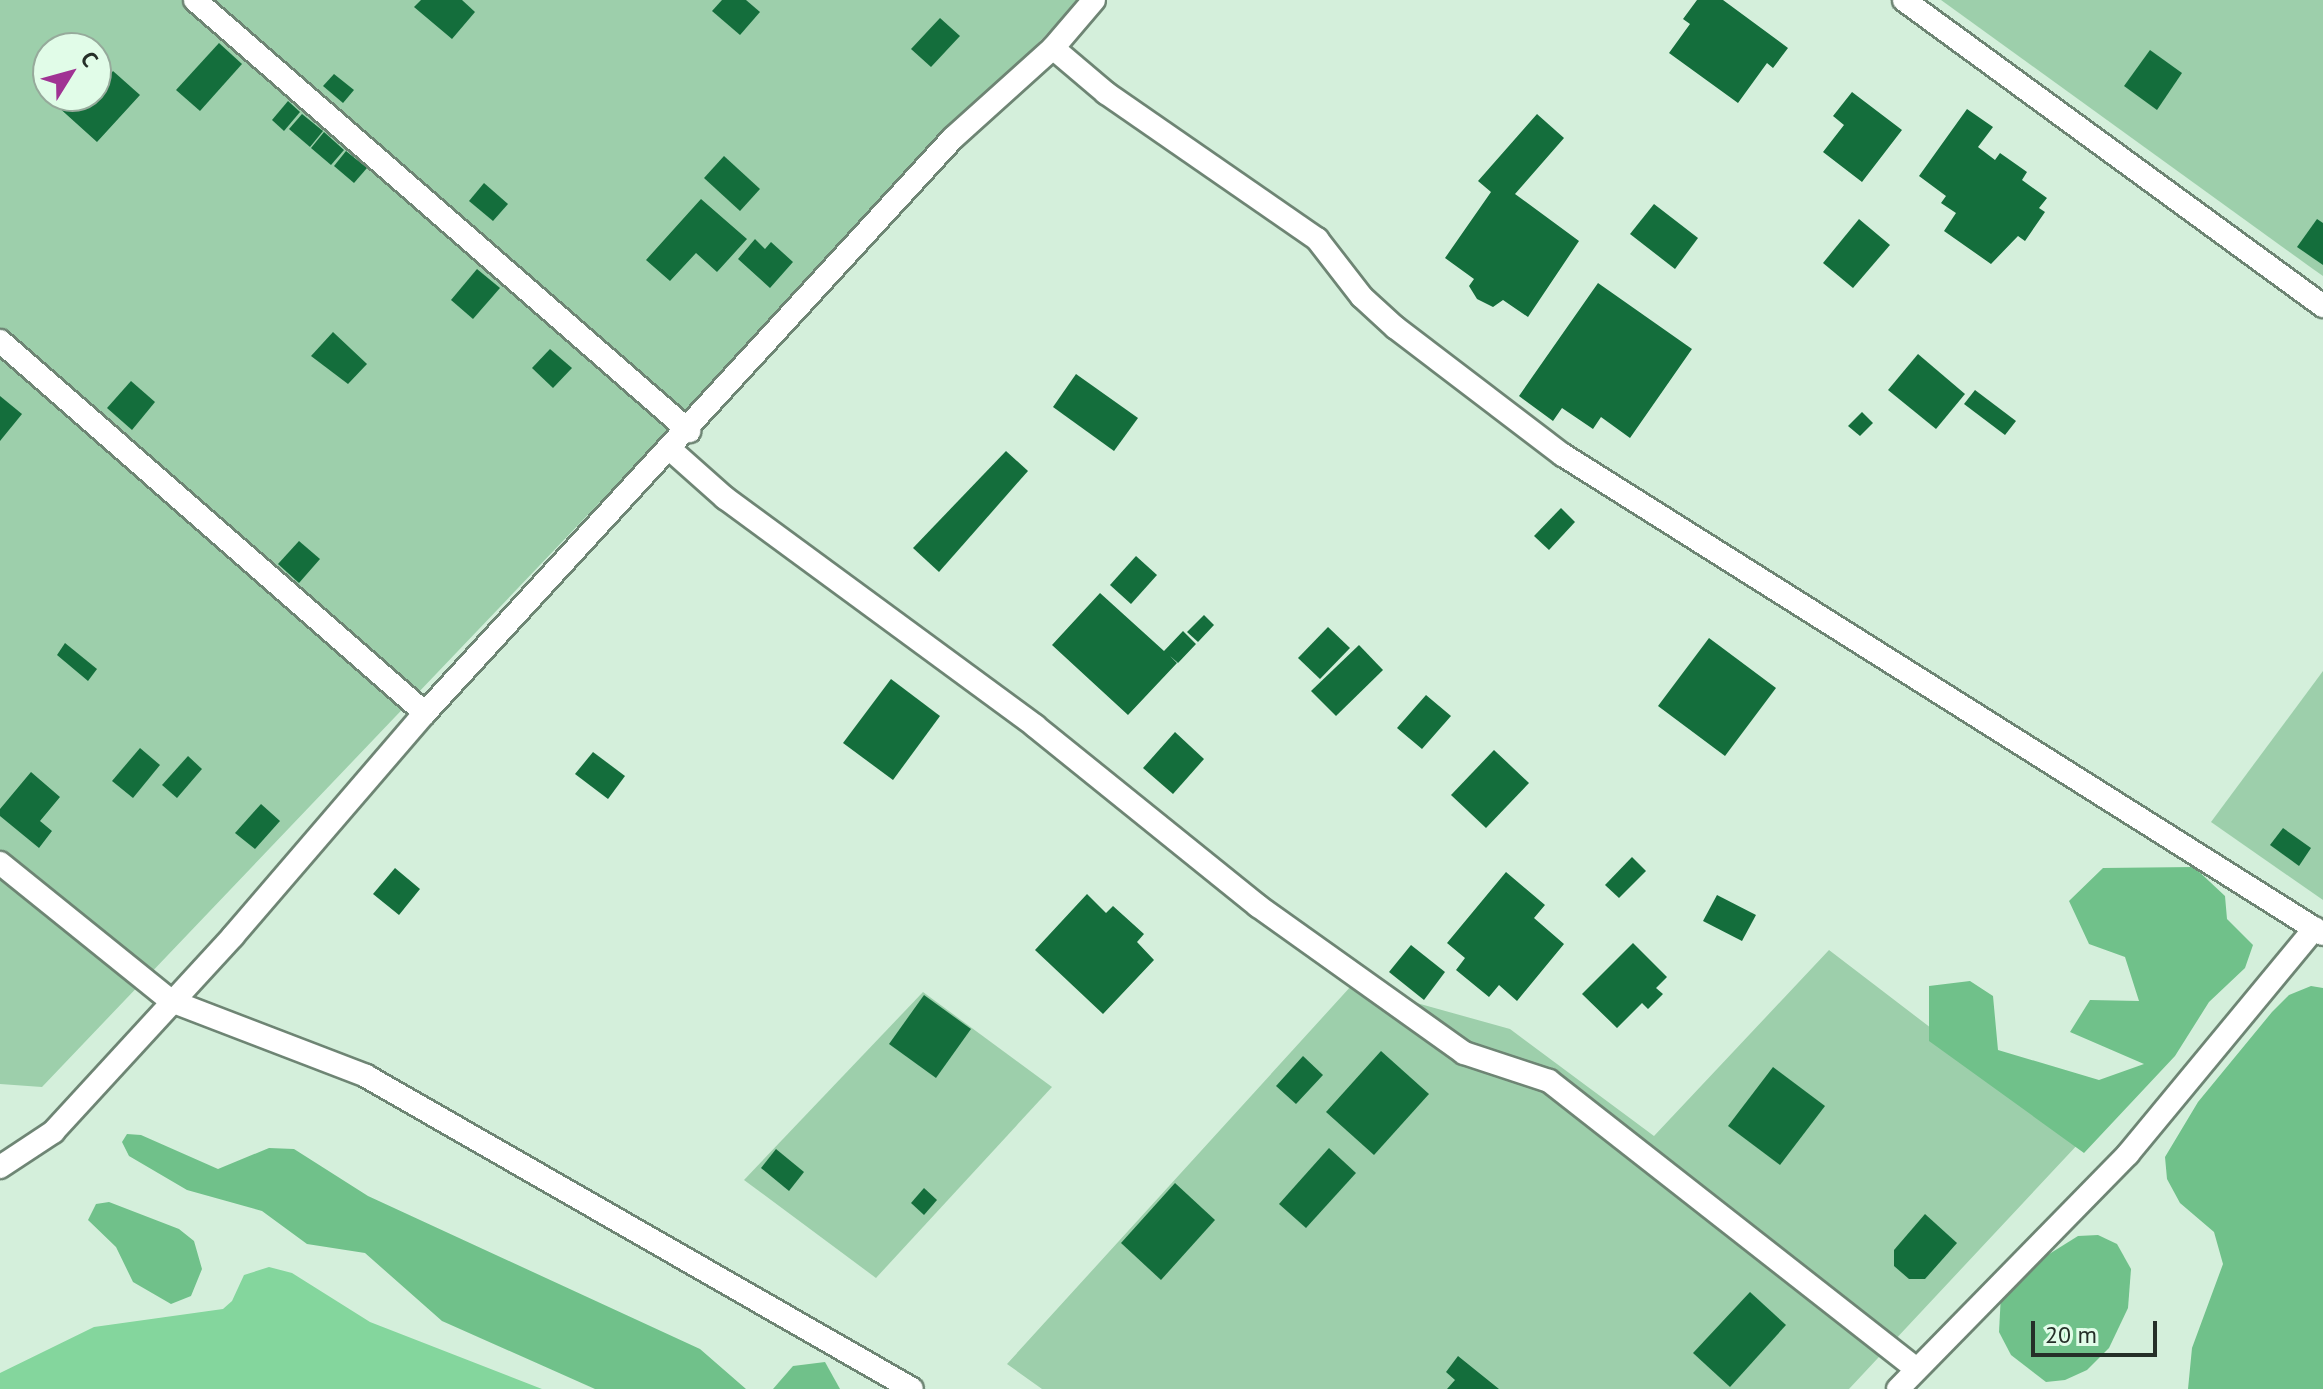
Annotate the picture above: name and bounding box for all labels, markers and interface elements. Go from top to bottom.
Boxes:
north arrow [32,32,112,112]
text: С [75,45,104,72]
scale bar [2035,1305,2161,1355]
text: 20 m [2045,1319,2097,1350]

